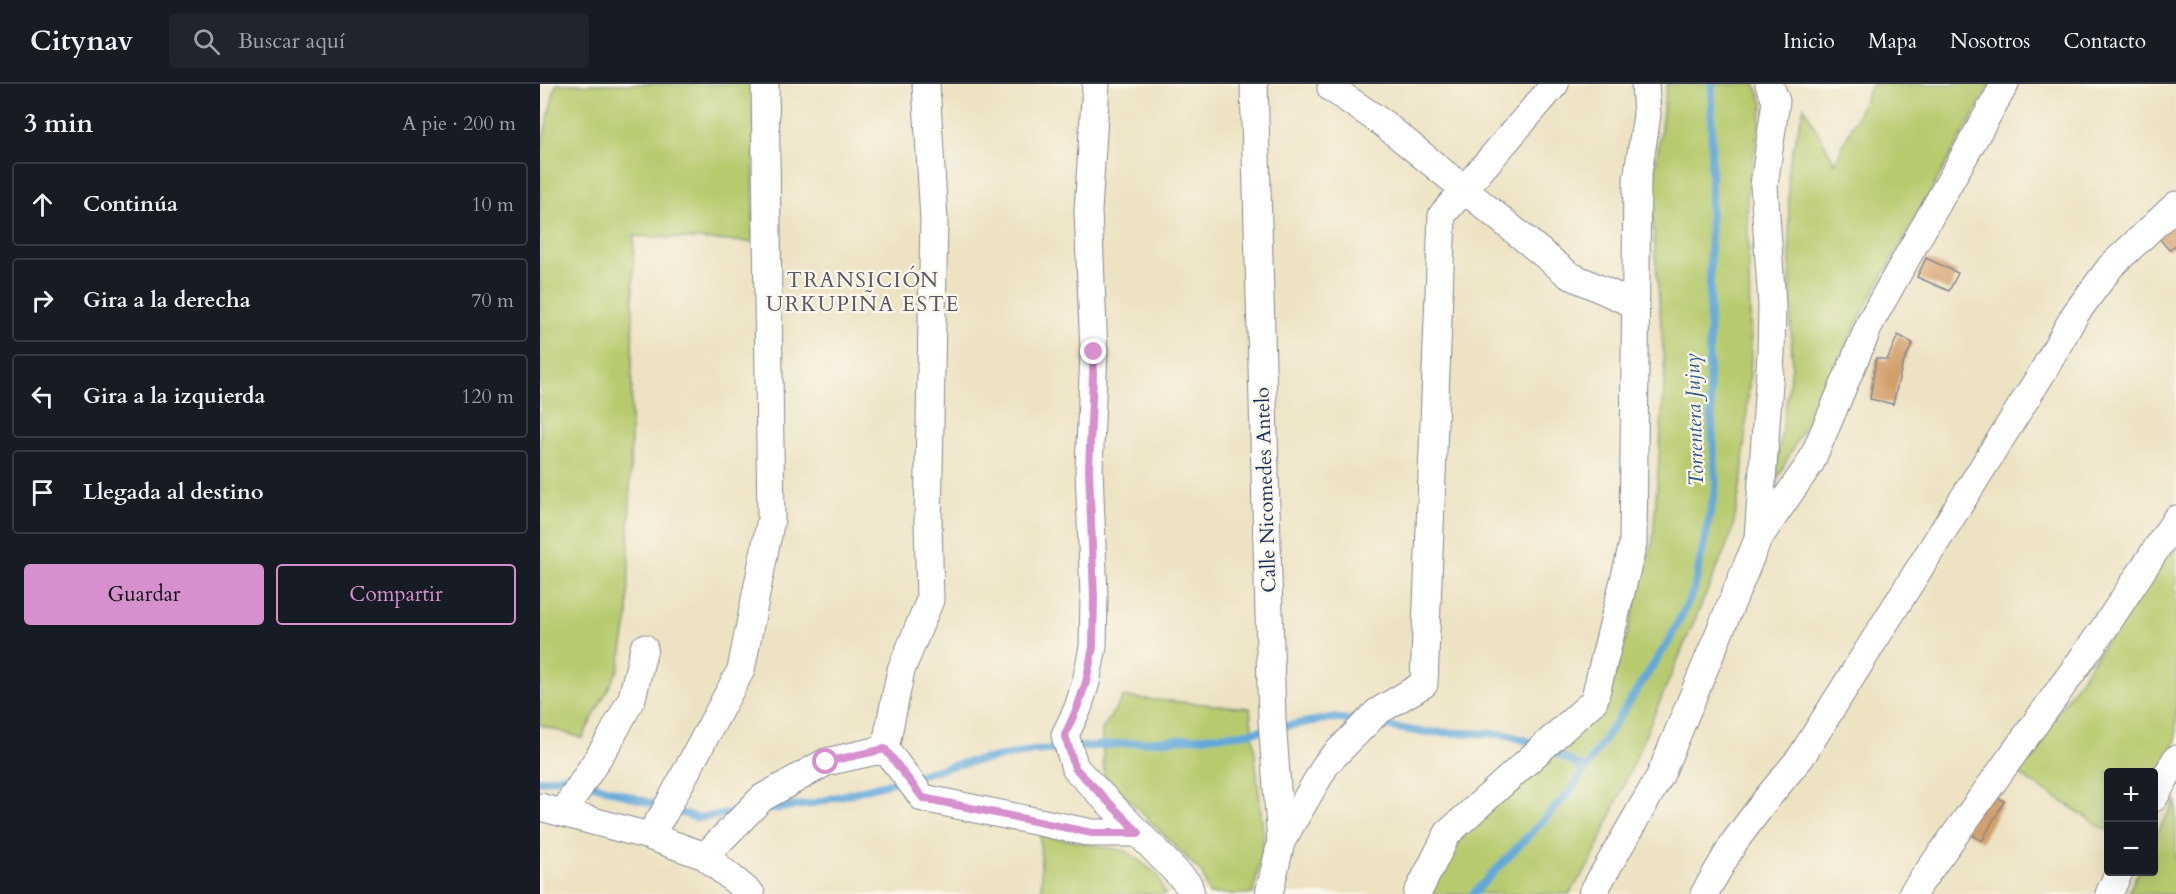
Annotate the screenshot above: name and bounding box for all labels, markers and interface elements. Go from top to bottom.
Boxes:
search box [169,14,589,68]
text: Citynav [30,22,133,60]
icon: search [190,25,223,58]
text: Buscar aquí [238,26,345,56]
text: Inicio [1783,27,1835,56]
text: Mapa [1868,27,1917,56]
text: Nosotros [1950,27,2030,56]
text: Contacto [2063,27,2146,56]
text: 3 min [24,106,93,141]
text: A pie · 200 m [402,110,516,137]
icon: ahead [26,188,59,221]
text: Continúa [83,189,178,219]
text: 10 m [471,191,514,218]
district label: TRANSICIÓN URKUPIÑA ESTE [766,265,960,319]
icon: right [26,284,59,317]
text: Gira a la derecha [83,285,251,315]
text: 70 m [471,287,514,314]
route end [1080,338,1106,364]
water label: Torrentera Jujuy [1678,353,1711,487]
icon: left [26,380,59,413]
text: Gira a la izquierda [83,381,266,411]
text: 120 m [461,383,514,410]
street label: Calle Nicomedes Antelo [1248,386,1283,593]
icon: arrive [26,476,59,509]
text: Llegada al destino [83,477,264,507]
button: Guardar [24,564,264,625]
button: Compartir [276,564,516,625]
route start [812,748,838,774]
map controls [2104,768,2158,876]
button: + [2104,768,2158,822]
button: − [2104,822,2158,876]

